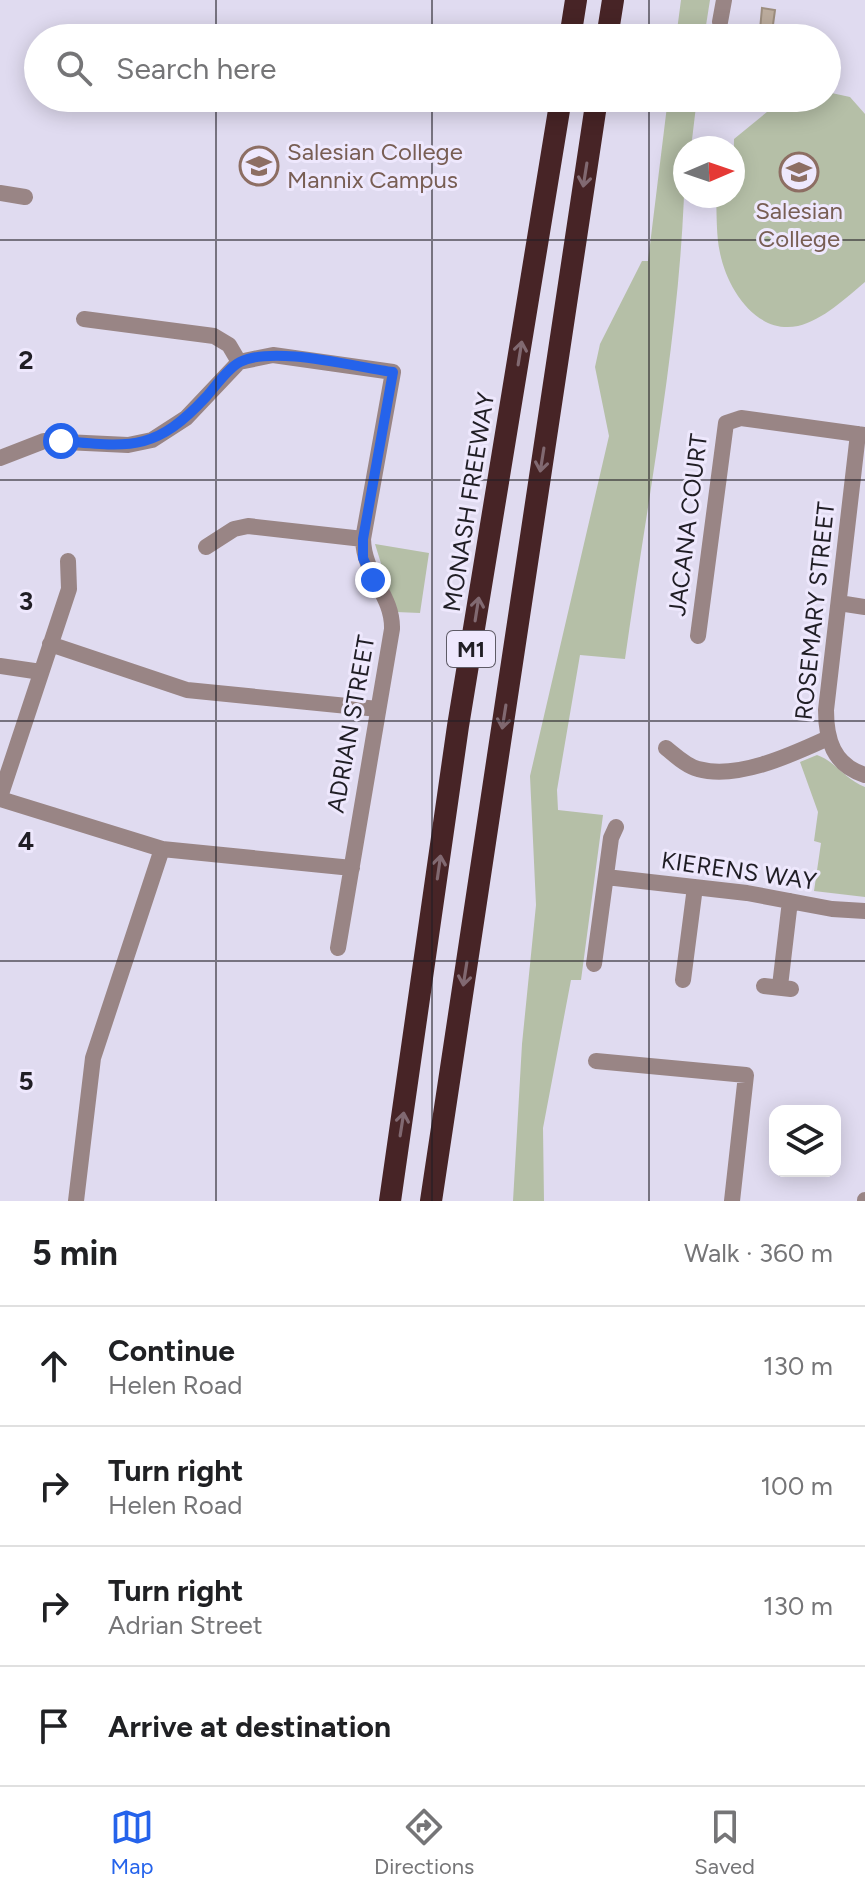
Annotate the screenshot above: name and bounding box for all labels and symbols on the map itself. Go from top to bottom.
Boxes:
north arrow [673,136,745,208]
place label: Salesian College Mannix Campus [287,137,463,194]
school or university icon: Salesian College Mannix Campus [238,145,280,187]
school or university icon: Salesian College [778,151,820,193]
one-way arrow [577,162,592,187]
place label: Salesian College [755,196,843,253]
one-way arrow [513,341,528,366]
text: 2 [18,344,34,376]
street label: MONASH FREEWAY [437,390,500,614]
route start [43,423,79,459]
street label: JACANA COURT [662,432,713,618]
one-way arrow [534,447,549,472]
street label: ROSEMARY STREET [789,500,840,721]
route end [355,562,391,598]
text: 3 [19,585,33,617]
one-way arrow [471,597,486,623]
road number: M1 [447,631,495,667]
street label: ADRIAN STREET [321,633,380,815]
one-way arrow [496,704,511,729]
text: 4 [18,825,34,857]
street label: KIERENS WAY [660,845,819,896]
one-way arrow [432,854,447,880]
one-way arrow [457,961,472,986]
text: 5 [18,1065,34,1097]
one-way arrow [395,1112,410,1137]

